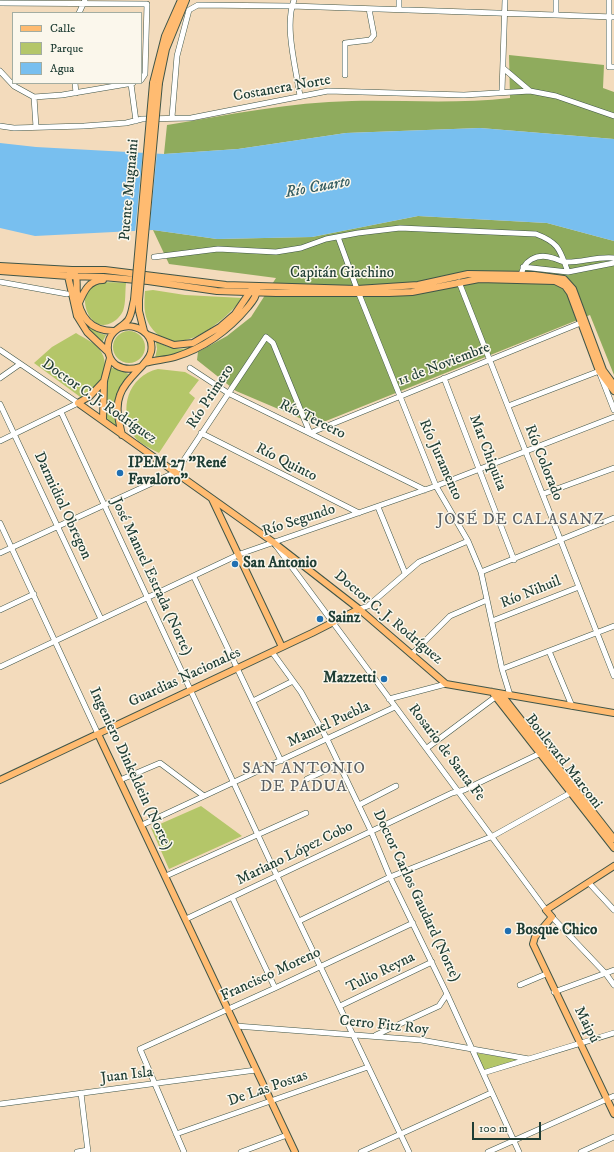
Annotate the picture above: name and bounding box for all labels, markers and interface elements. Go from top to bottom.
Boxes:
legend [12,12,142,84]
text: Calle [50,21,75,36]
text: Parque [50,41,83,56]
text: Agua [50,61,74,76]
street label: Costanera Norte [232,72,332,106]
street label: Puente Mugnaini [117,138,143,242]
water label: Río Cuarto [284,173,352,203]
street label: Capitán Giachino [290,265,394,283]
street label: 11 de Noviembre [395,339,493,391]
street label: Doctor C. J. Rodríguez [38,356,160,448]
street label: Río Primero [184,362,238,432]
street label: Río Tercero [276,396,348,444]
street label: Mar Chiquita [464,412,510,494]
street label: Río Juramento [414,417,466,503]
street label: Río Colorado [520,423,566,503]
street label: Río Quinto [252,440,320,486]
street label: Darmidiol Obregon [29,449,95,563]
place label: IPEM 27 "René Favaloro" [128,455,226,490]
marker: IPEM 27 "René Favaloro" [115,468,125,478]
street label: José Manuel Estrada (Norte) [107,495,195,659]
street label: Río Segundo [260,501,338,541]
district label: JOSÉ DE CALASANZ [437,511,605,531]
place label: San Antonio [243,555,317,573]
marker: San Antonio [230,559,240,569]
street label: Doctor C. J. Rodríguez [330,567,446,669]
street label: Río Nihuil [498,573,564,613]
place label: Sainz [328,610,360,628]
marker: Sainz [315,614,325,624]
street label: Guardias Nacionales [126,644,244,712]
place label: Mazzetti [323,670,376,688]
marker: Mazzetti [379,674,389,684]
street label: Ingeniero Dinkeldein (Norte) [84,685,176,853]
street label: Manuel Puebla [285,698,373,752]
street label: Rosario de Santa Fe [404,701,488,805]
street label: Boulevard Marconi [521,711,605,813]
district label: SAN ANTONIO DE PADUA [242,760,366,798]
street label: Doctor Carlos Gaudard (Norte) [368,807,464,985]
street label: Mariano López Cobo [234,818,356,890]
place label: Bosque Chico [516,922,597,940]
marker: Bosque Chico [503,926,513,936]
street label: Francisco Moreno [218,944,324,1006]
street label: Tulio Reyna [344,949,418,997]
street label: Maipú [569,1004,603,1046]
street label: Cerro Fitz Roy [338,1012,430,1040]
street label: Juan Isla [100,1064,154,1088]
street label: De Las Postas [226,1067,310,1111]
scale bar [474,1114,543,1140]
text: 100 m [479,1121,508,1136]

